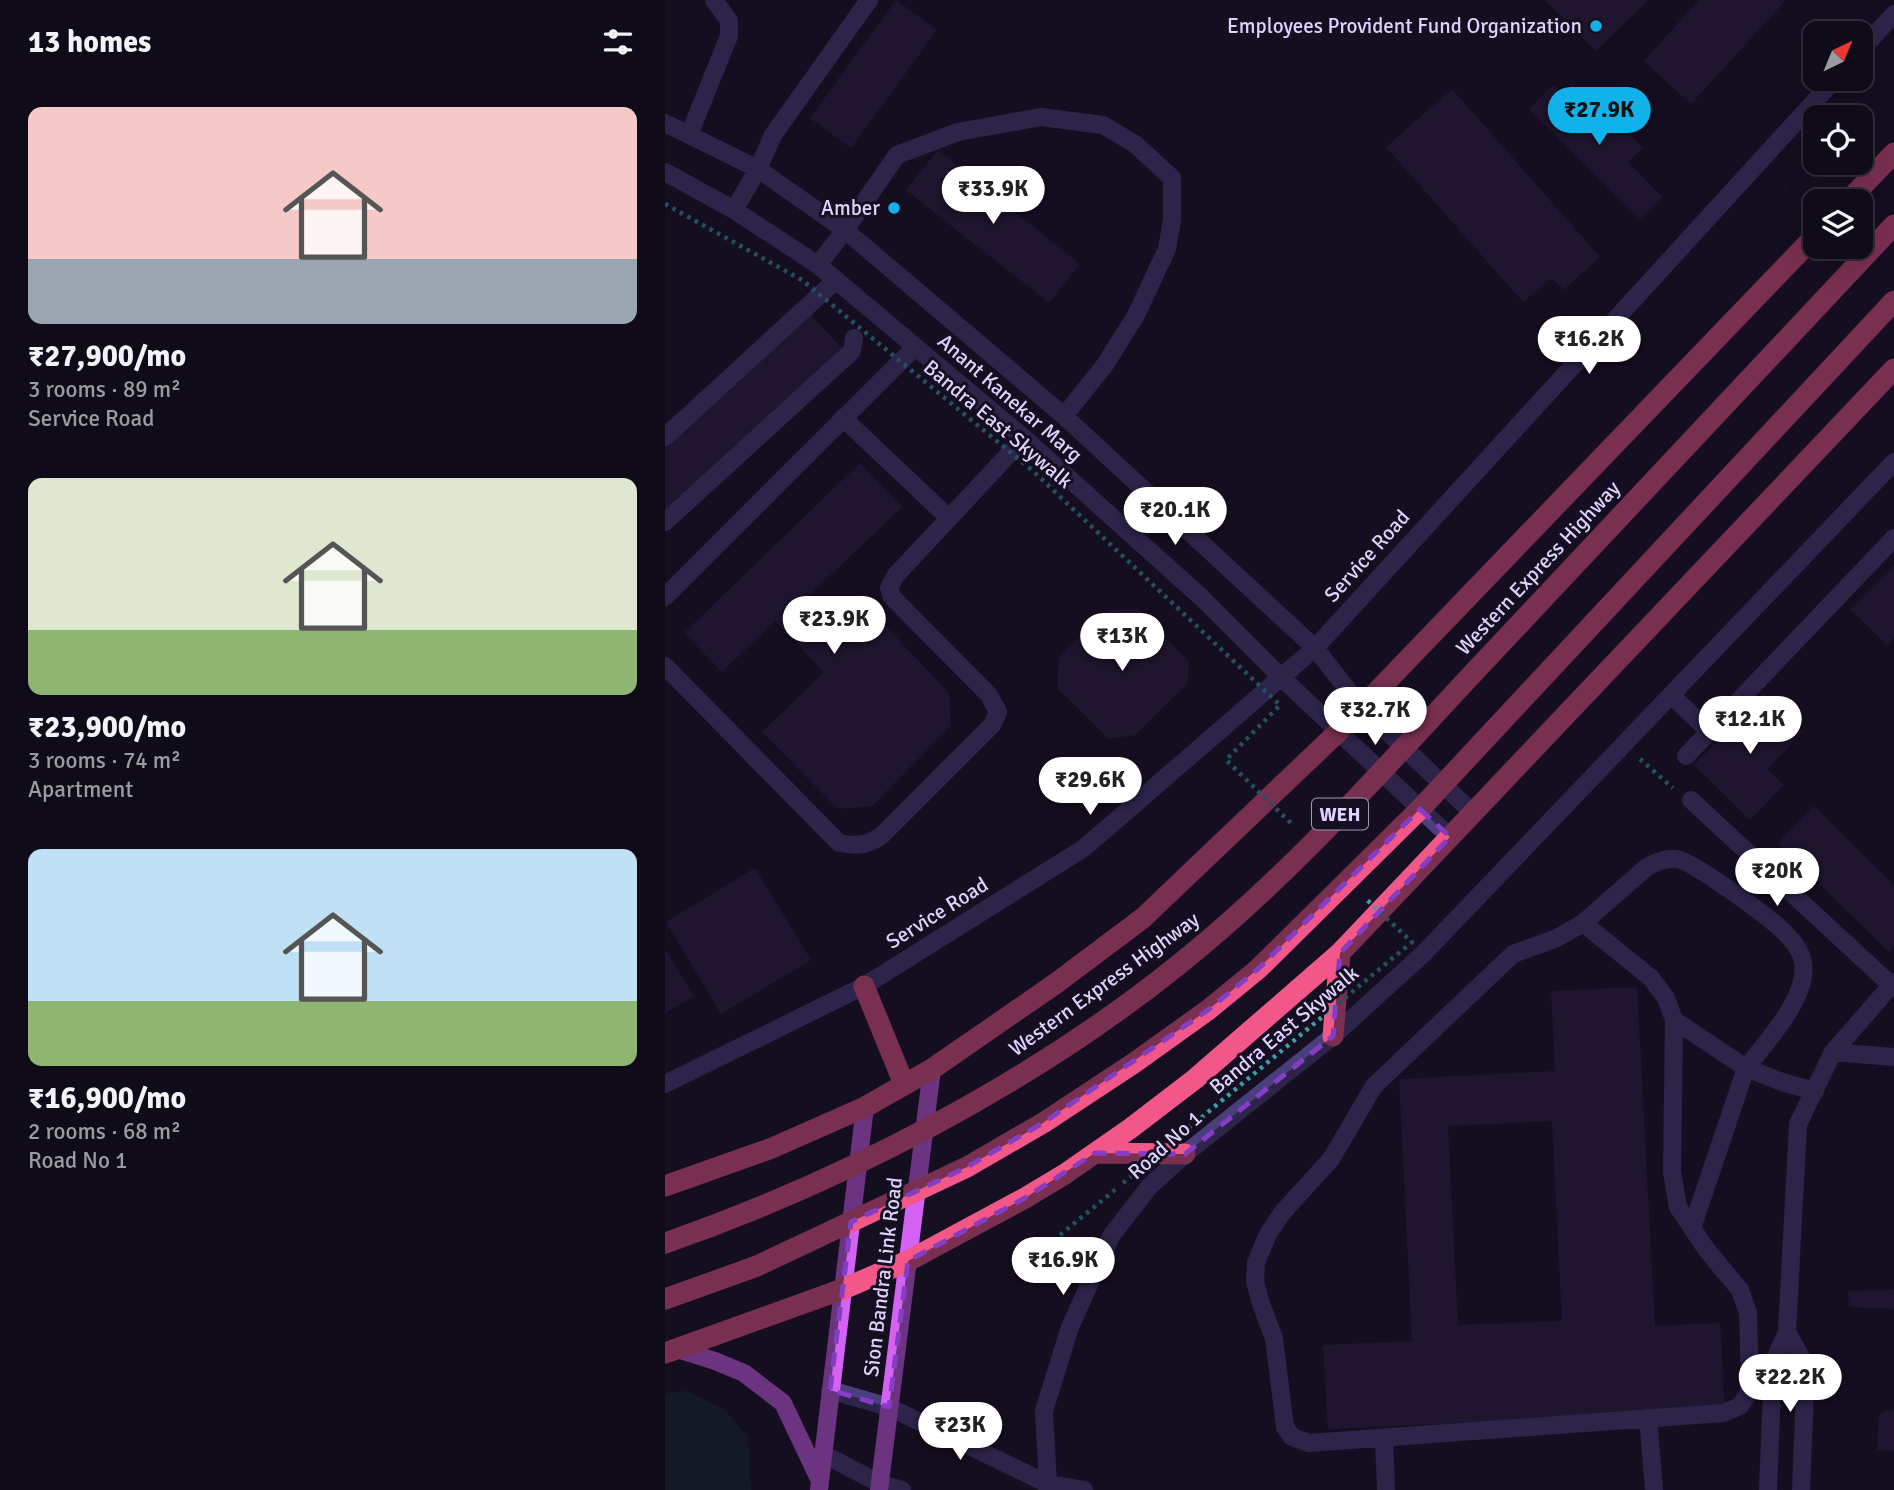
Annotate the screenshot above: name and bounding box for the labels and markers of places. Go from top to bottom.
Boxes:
place label: Employees Provident Fund Organization [1227,13,1582,39]
marker: Employees Provident Fund Organization [1588,18,1604,34]
pin: ₹27.9K [1542,88,1656,147]
pin: ₹33.9K [936,166,1050,226]
place label: Amber [821,195,880,221]
marker: Amber [886,200,902,216]
pin: ₹16.2K [1532,316,1646,376]
pin: ₹20.1K [1118,488,1232,547]
pin: ₹23.9K [777,596,891,656]
pin: ₹13K [1081,614,1163,673]
pin: ₹32.7K [1318,688,1432,747]
pin: ₹12.1K [1693,696,1807,756]
pin: ₹29.6K [1033,758,1147,817]
pin: ₹20K [1736,848,1818,908]
pin: ₹16.9K [1006,1238,1120,1297]
pin: ₹22.2K [1733,1354,1847,1414]
pin: ₹23K [919,1402,1001,1462]

